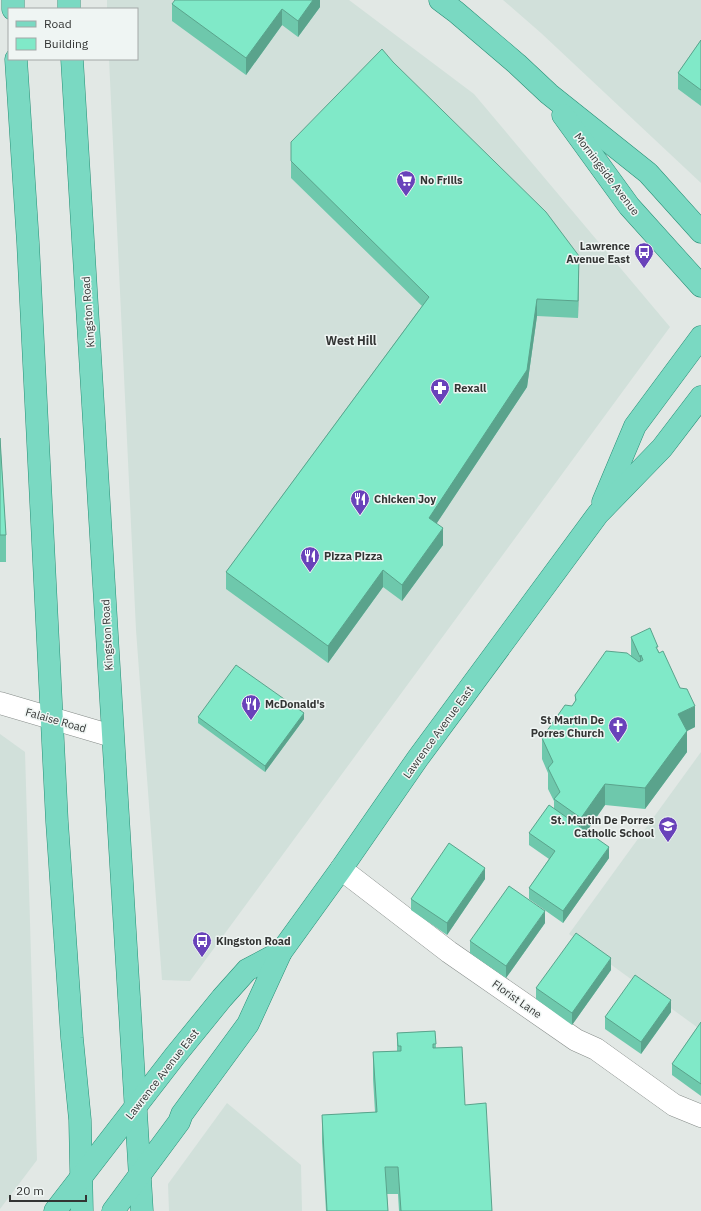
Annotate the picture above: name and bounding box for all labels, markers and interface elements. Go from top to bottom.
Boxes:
legend [8,8,138,60]
text: Road [44,16,72,31]
text: Building [44,36,89,51]
street label: Morningside Avenue [571,130,643,218]
supermarket icon: No Frills [395,169,417,197]
place label: No Frills [420,173,463,187]
place label: Lawrence Avenue East [566,239,630,266]
bus stop icon: Lawrence Avenue East [633,241,655,269]
street label: Kingston Road [79,276,97,348]
district label: West Hill [326,333,377,348]
pharmacy icon: Rexall [429,377,451,405]
place label: Rexall [454,381,487,395]
restaurant icon: Chicken Joy [349,488,371,516]
place label: Chicken Joy [374,492,436,506]
restaurant icon: Pizza Pizza [299,545,321,573]
place label: Pizza Pizza [324,549,383,563]
street label: Kingston Road [98,599,116,671]
street label: Lawrence Avenue East [400,683,476,781]
restaurant icon: McDonald's [240,693,262,721]
place label: McDonald's [265,697,325,711]
street label: Falaise Road [24,705,88,735]
place label: St Martin De Porres Church [531,713,604,740]
church icon: St Martin De Porres Church [607,715,629,743]
place label: St. Martin De Porres Catholic School [551,813,655,840]
school or university icon: St. Martin De Porres Catholic School [657,815,679,843]
bus stop icon: Kingston Road [191,930,213,958]
place label: Kingston Road [216,934,291,948]
street label: Florist Lane [489,977,545,1021]
street label: Lawrence Avenue East [122,1026,202,1122]
scale bar [10,1177,86,1203]
text: 20 m [16,1183,44,1198]

